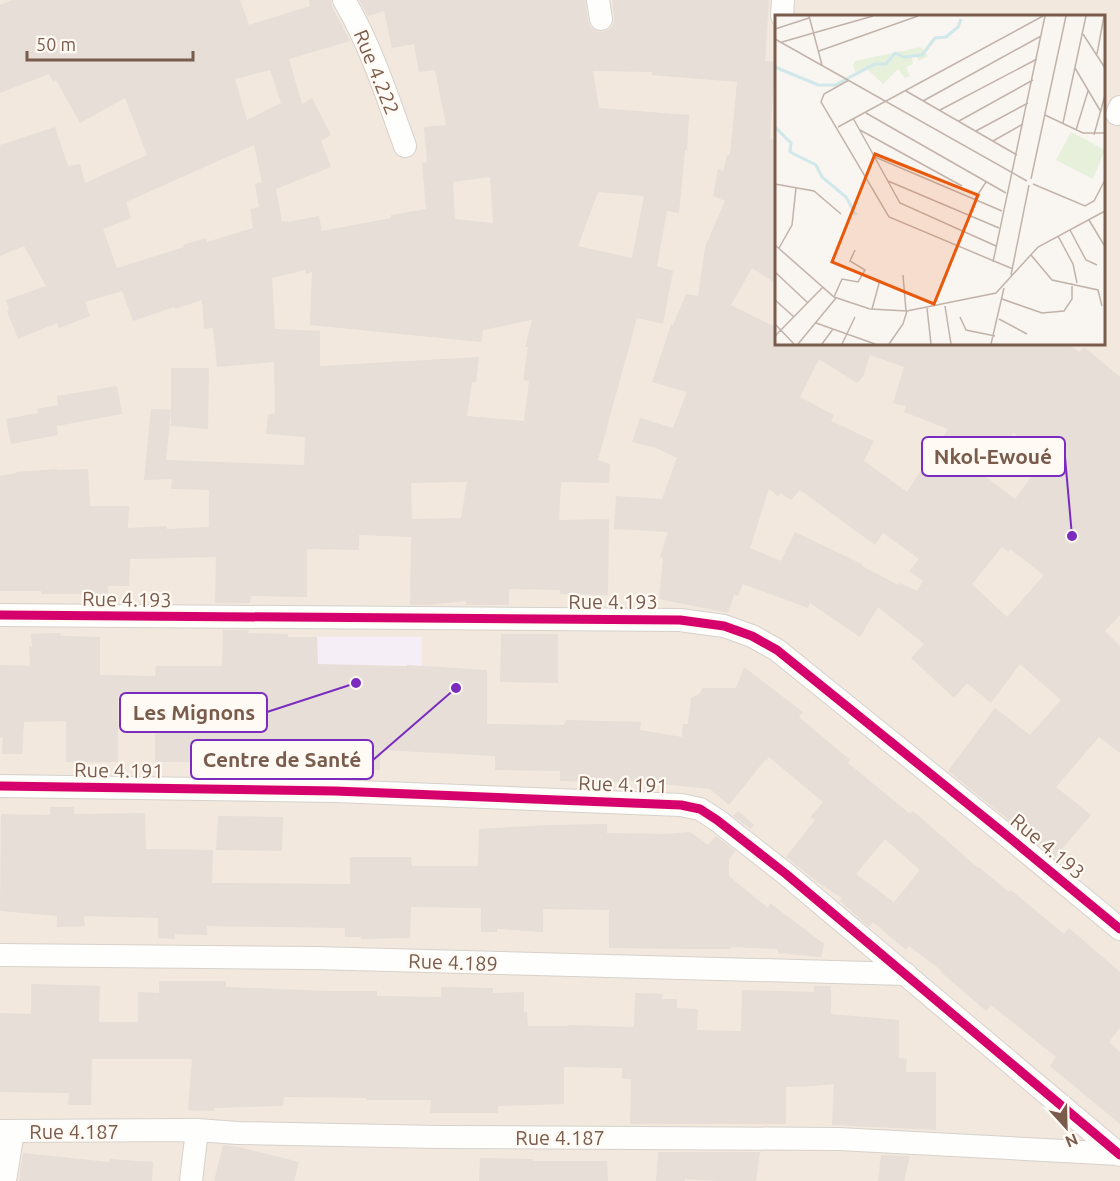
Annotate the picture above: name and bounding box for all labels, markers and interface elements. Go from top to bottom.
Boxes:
inset map [775,15,1105,345]
scale bar [27,24,194,62]
street label: Rue 4.222 [350,26,404,118]
text: 50 m [36,34,76,54]
callout: Nkol-Ewoué [922,437,1065,476]
text: Nkol-Ewoué [934,444,1052,468]
street label: Rue 4.193 [82,587,172,611]
street label: Rue 4.193 [568,590,658,613]
callout: Les Mignons [120,693,267,732]
text: Les Mignons [133,700,255,724]
callout: Centre de Santé [191,740,373,779]
text: Centre de Santé [203,747,361,771]
street label: Rue 4.191 [74,758,164,782]
street label: Rue 4.191 [578,771,668,797]
street label: Rue 4.193 [1006,808,1090,884]
street label: Rue 4.189 [408,949,498,975]
north arrow [1036,1097,1096,1157]
street label: Rue 4.187 [29,1120,119,1143]
street label: Rue 4.187 [515,1126,605,1149]
text: N [1063,1130,1081,1151]

